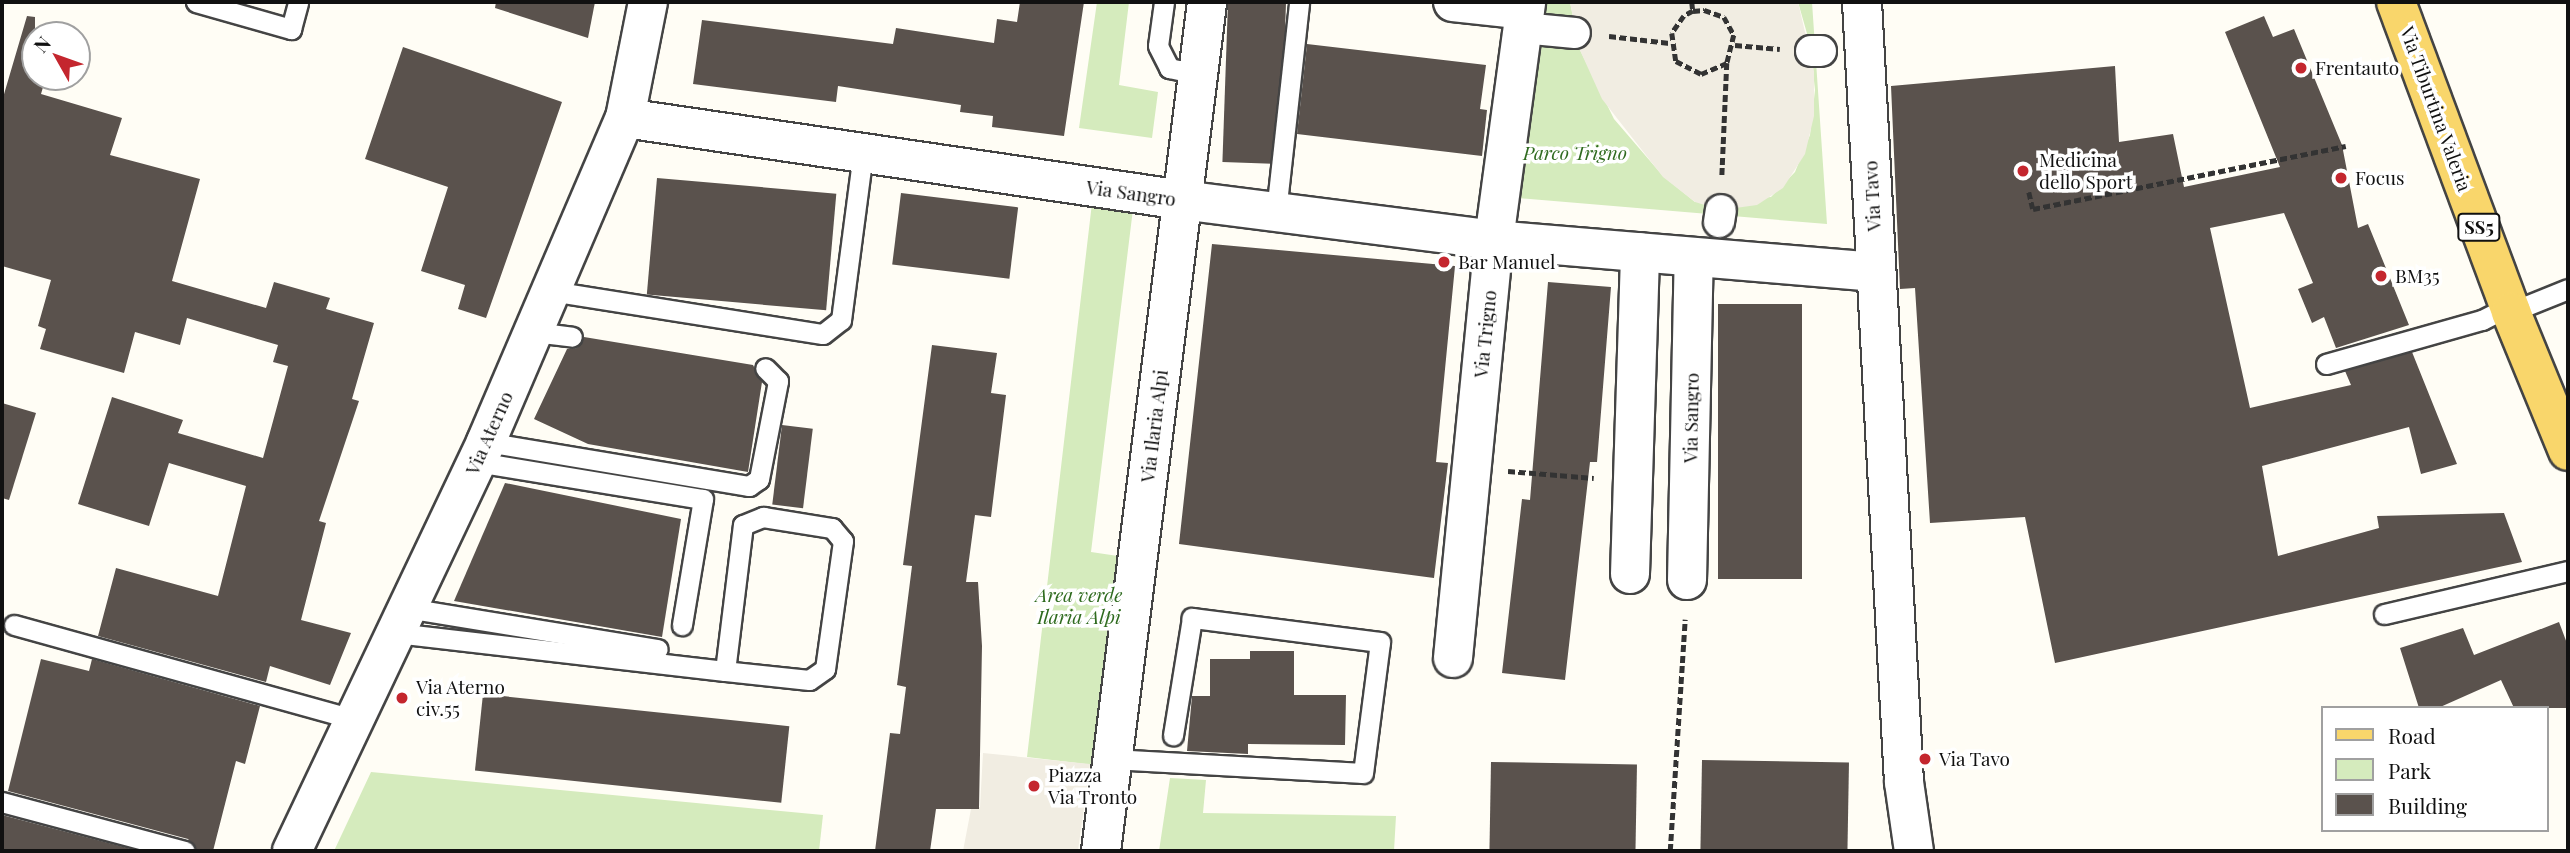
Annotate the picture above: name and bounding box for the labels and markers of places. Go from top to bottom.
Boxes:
place label: Frentauto [2315,57,2399,79]
marker: Frentauto [2293,60,2309,76]
place label: Medicina dello Sport [2039,149,2132,193]
marker: Medicina dello Sport [2013,161,2033,181]
place label: Focus [2355,167,2405,189]
marker: Focus [2333,170,2349,186]
place label: Bar Manuel [1458,251,1556,273]
marker: Bar Manuel [1436,254,1452,270]
place label: BM35 [2395,265,2440,287]
marker: BM35 [2373,268,2389,284]
place label: Via Aterno civ.55 [416,676,506,720]
marker: Via Aterno civ.55 [394,690,410,706]
place label: Via Tavo [1939,748,2011,770]
marker: Via Tavo [1917,751,1933,767]
place label: Piazza Via Tronto [1048,764,1138,808]
marker: Piazza Via Tronto [1026,778,1042,794]

